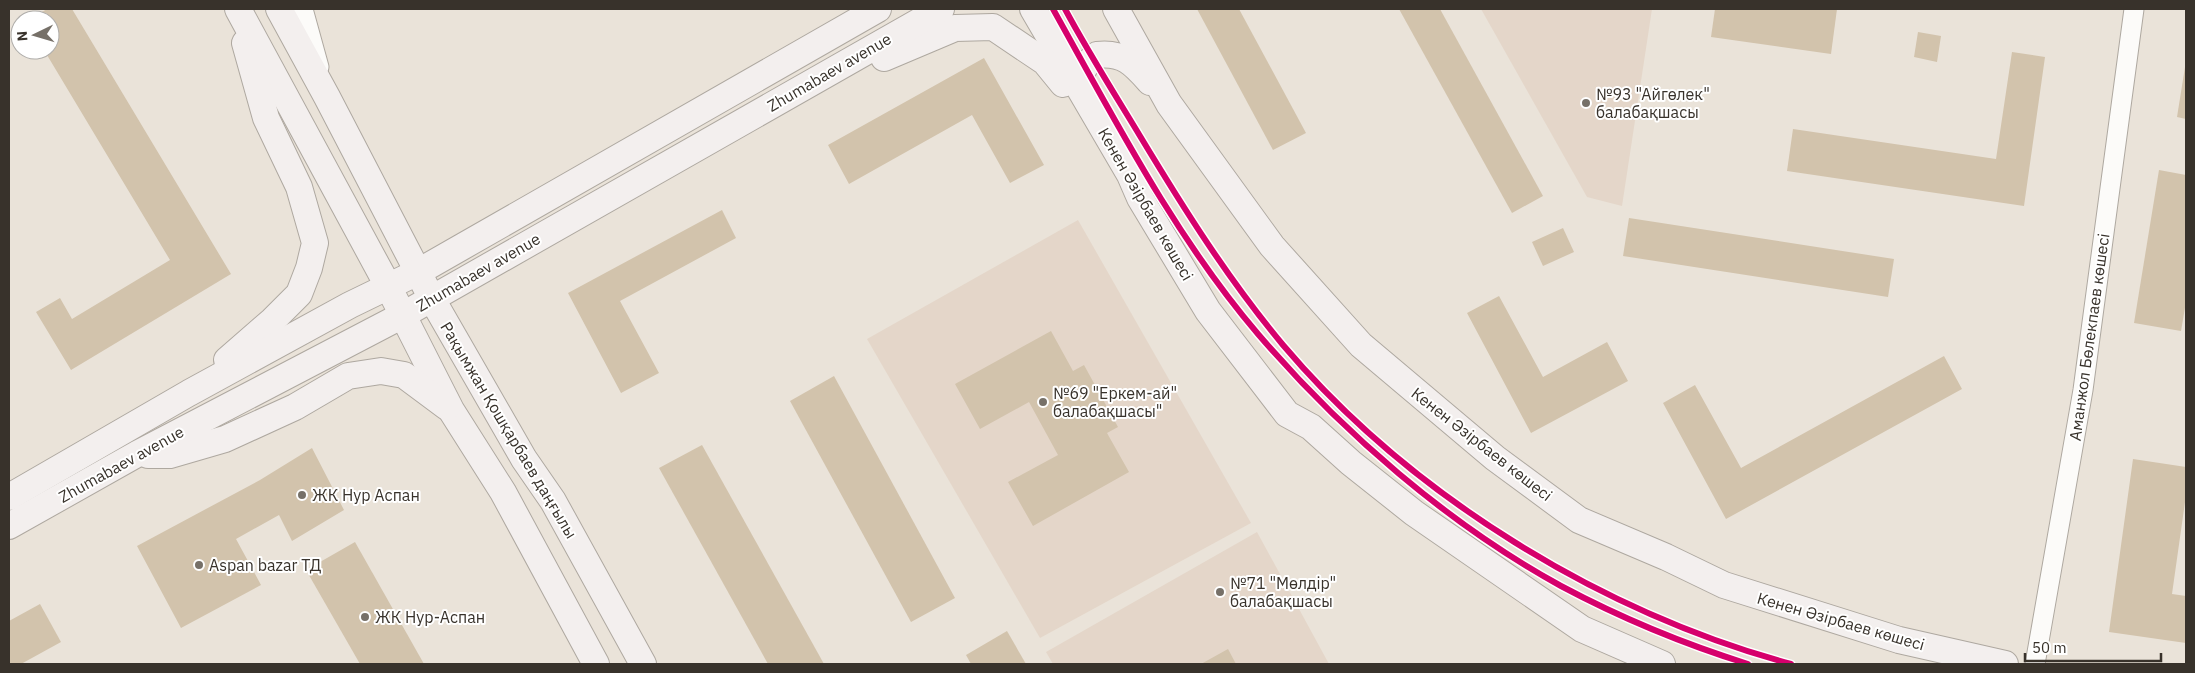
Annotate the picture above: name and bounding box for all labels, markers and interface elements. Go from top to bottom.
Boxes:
north arrow [10,10,60,60]
street label: Zhumabaev avenue [763,28,895,116]
text: N [13,30,31,42]
place label: №93 "Айгөлек" балабақшасы [1596,84,1710,122]
marker: №93 "Айгөлек" балабақшасы [1580,97,1592,109]
street label: Кенен Әзірбаев көшесі [1094,124,1198,284]
street label: Zhumabaev avenue [412,228,544,316]
street label: Аманжол Бөлекпаев көшесі [2065,232,2113,442]
street label: Рақымжан Қошқарбаев даңғылы [436,318,582,542]
place label: №69 "Еркем-ай" балабақшасы" [1053,383,1177,421]
street label: Кенен Әзірбаев көшесі [1408,383,1556,505]
marker: №69 "Еркем-ай" балабақшасы" [1037,396,1049,408]
street label: Zhumabaev avenue [55,421,187,507]
place label: ЖК Нур Аспан [312,485,420,505]
marker: ЖК Нур Аспан [296,489,308,501]
place label: Aspan bazar ТД [209,555,322,575]
marker: Aspan bazar ТД [193,559,205,571]
place label: №71 "Мөлдір" балабақшасы [1230,573,1336,611]
marker: №71 "Мөлдір" балабақшасы [1214,586,1226,598]
street label: Кенен Әзірбаев көшесі [1755,588,1927,654]
place label: ЖК Нур-Аспан [375,607,485,627]
marker: ЖК Нур-Аспан [359,611,371,623]
scale bar [2025,630,2161,662]
text: 50 m [2032,638,2067,657]

